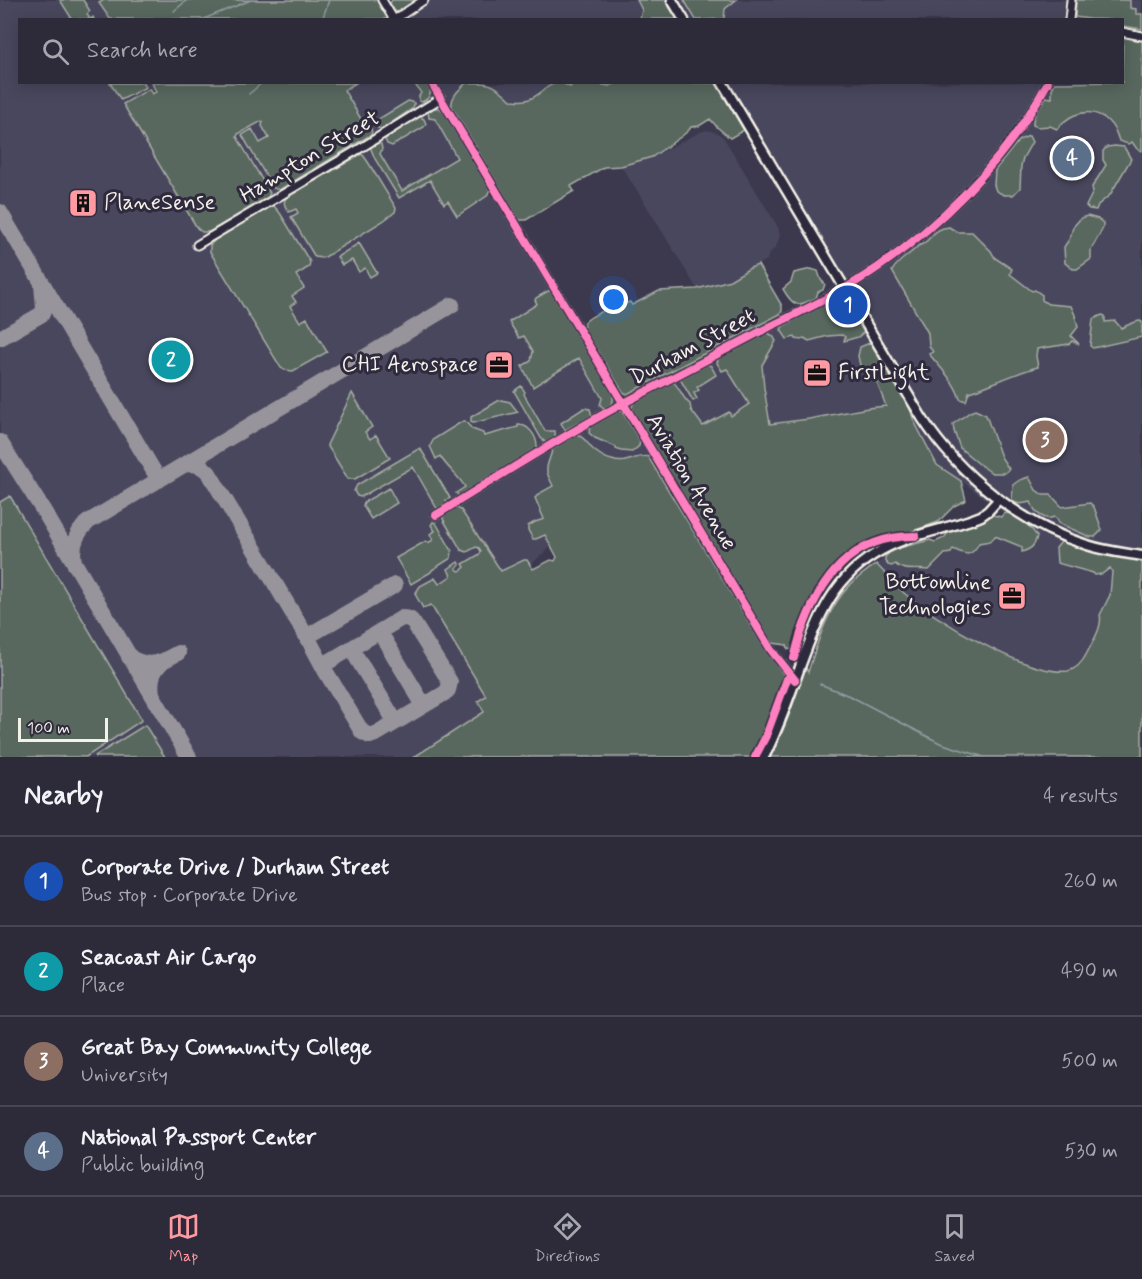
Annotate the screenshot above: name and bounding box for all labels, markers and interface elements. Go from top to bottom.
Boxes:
search box [18,18,1124,84]
icon: search [39,35,72,68]
text: Search here [87,37,198,65]
street label: Hampton Street [235,104,385,210]
pin: 4 [1052,136,1092,180]
building icon: PlaneSense [67,187,99,219]
place label: PlaneSense [104,189,216,217]
pin: 1 [828,282,868,328]
your location [599,285,628,314]
street label: Durham Street [625,302,761,392]
pin: 2 [152,338,190,382]
office icon: CHI Aerospace [483,349,515,381]
place label: CHI Aerospace [342,351,478,379]
office icon: FirstLight [801,357,833,389]
place label: FirstLight [838,359,930,390]
street label: Aviation Avenue [639,409,743,555]
pin: 3 [1026,418,1064,462]
place label: Bottomline Technologies [879,569,991,625]
office icon: Bottomline Technologies [996,580,1028,612]
scale bar [18,715,108,742]
text: 100 m [27,718,70,739]
text: Nearby [24,779,103,813]
text: 4 results [1043,783,1118,810]
text: Corporate Drive / Durham Street [81,854,389,882]
text: 1 [39,868,48,895]
text: 260 m [1064,868,1118,895]
text: Bus stop · Corporate Drive [81,882,298,909]
text: Seacoast Air Cargo [81,944,256,972]
text: 2 [39,958,48,985]
text: 490 m [1061,958,1118,985]
text: Place [81,972,125,999]
text: Great Bay Community College [81,1034,372,1062]
text: 3 [39,1048,48,1075]
text: 500 m [1061,1048,1118,1075]
text: University [81,1062,168,1089]
text: National Passport Center [81,1124,316,1152]
text: 4 [38,1138,49,1165]
text: 530 m [1064,1138,1118,1165]
text: Public building [81,1152,204,1179]
tab: Map [167,1210,200,1267]
tab: Directions [534,1210,600,1267]
tab: Saved [934,1210,975,1267]

